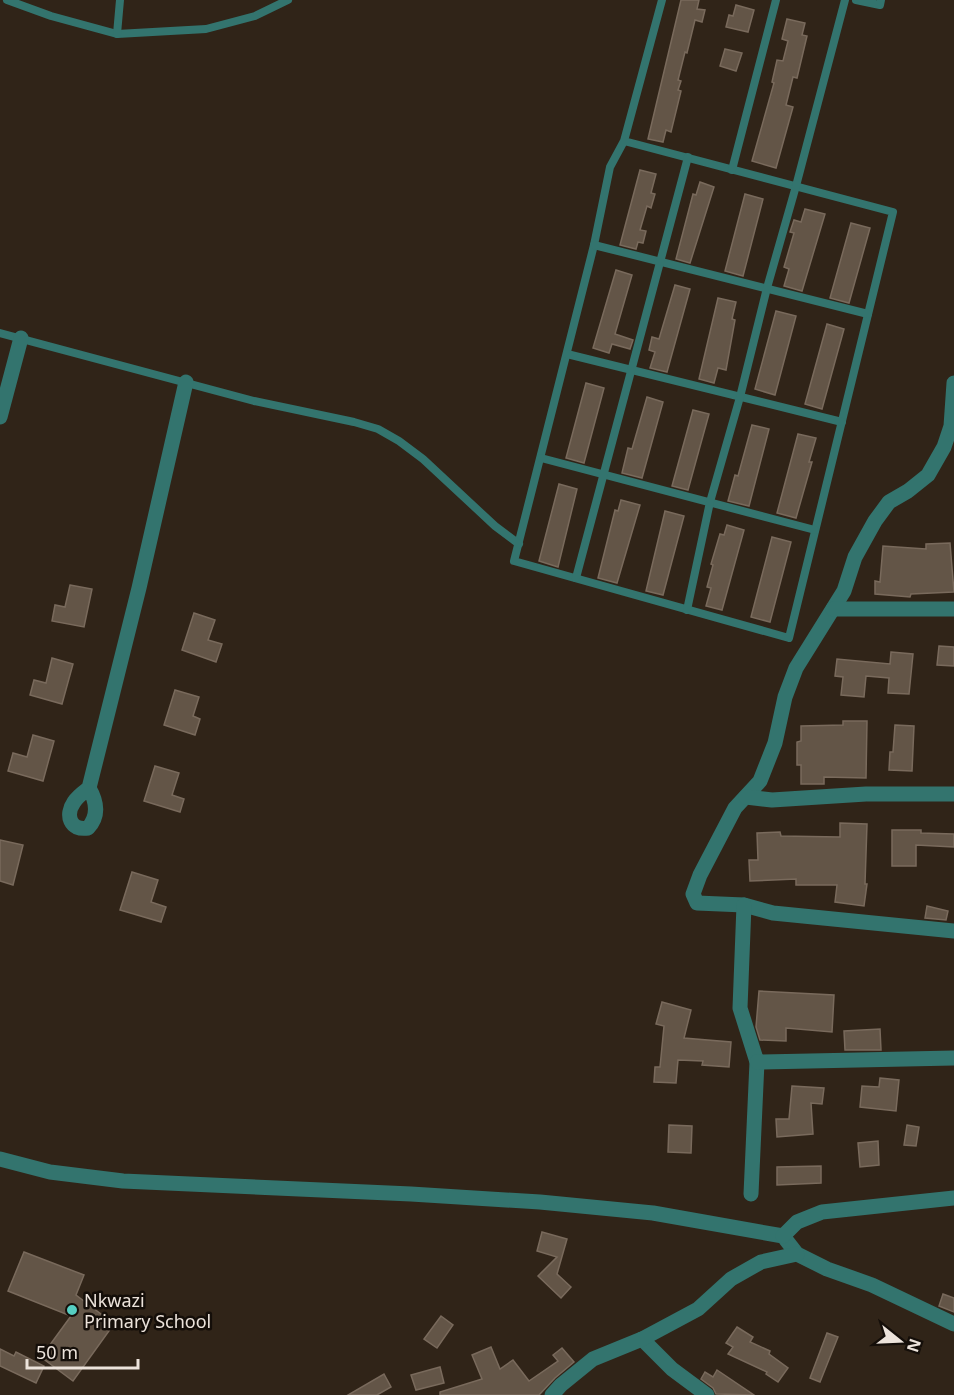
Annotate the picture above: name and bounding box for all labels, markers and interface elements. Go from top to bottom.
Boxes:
place label: Nkwazi Primary School [84,1288,211,1333]
marker: Nkwazi Primary School [65,1303,79,1317]
north arrow [870,1311,930,1371]
scale bar [27,1332,138,1370]
text: N [902,1336,927,1355]
text: 50 m [36,1340,78,1364]

